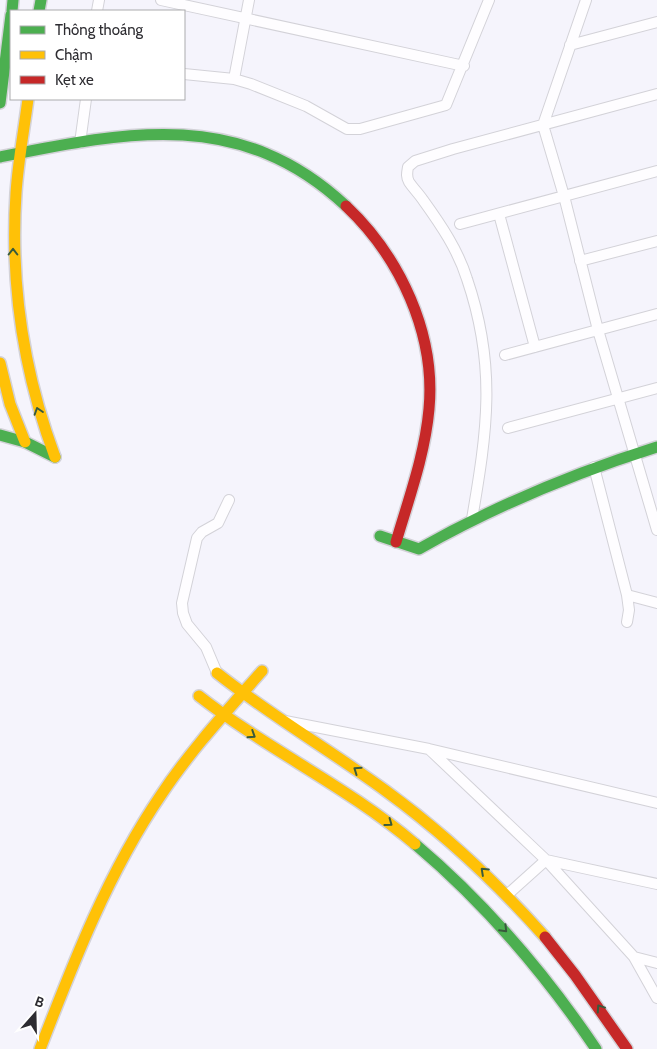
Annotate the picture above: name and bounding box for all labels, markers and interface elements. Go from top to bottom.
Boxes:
legend [10,10,185,100]
text: Thông thoáng [55,21,144,39]
text: Chậm [55,46,93,64]
text: Kẹt xe [55,71,94,89]
one-way arrow [8,247,18,255]
one-way arrow [34,408,44,416]
one-way arrow [246,729,256,738]
one-way arrow [353,767,363,776]
one-way arrow [383,817,392,826]
one-way arrow [480,868,489,877]
one-way arrow [499,923,508,932]
north arrow [10,989,60,1039]
text: B [32,992,47,1012]
one-way arrow [597,1004,606,1014]

